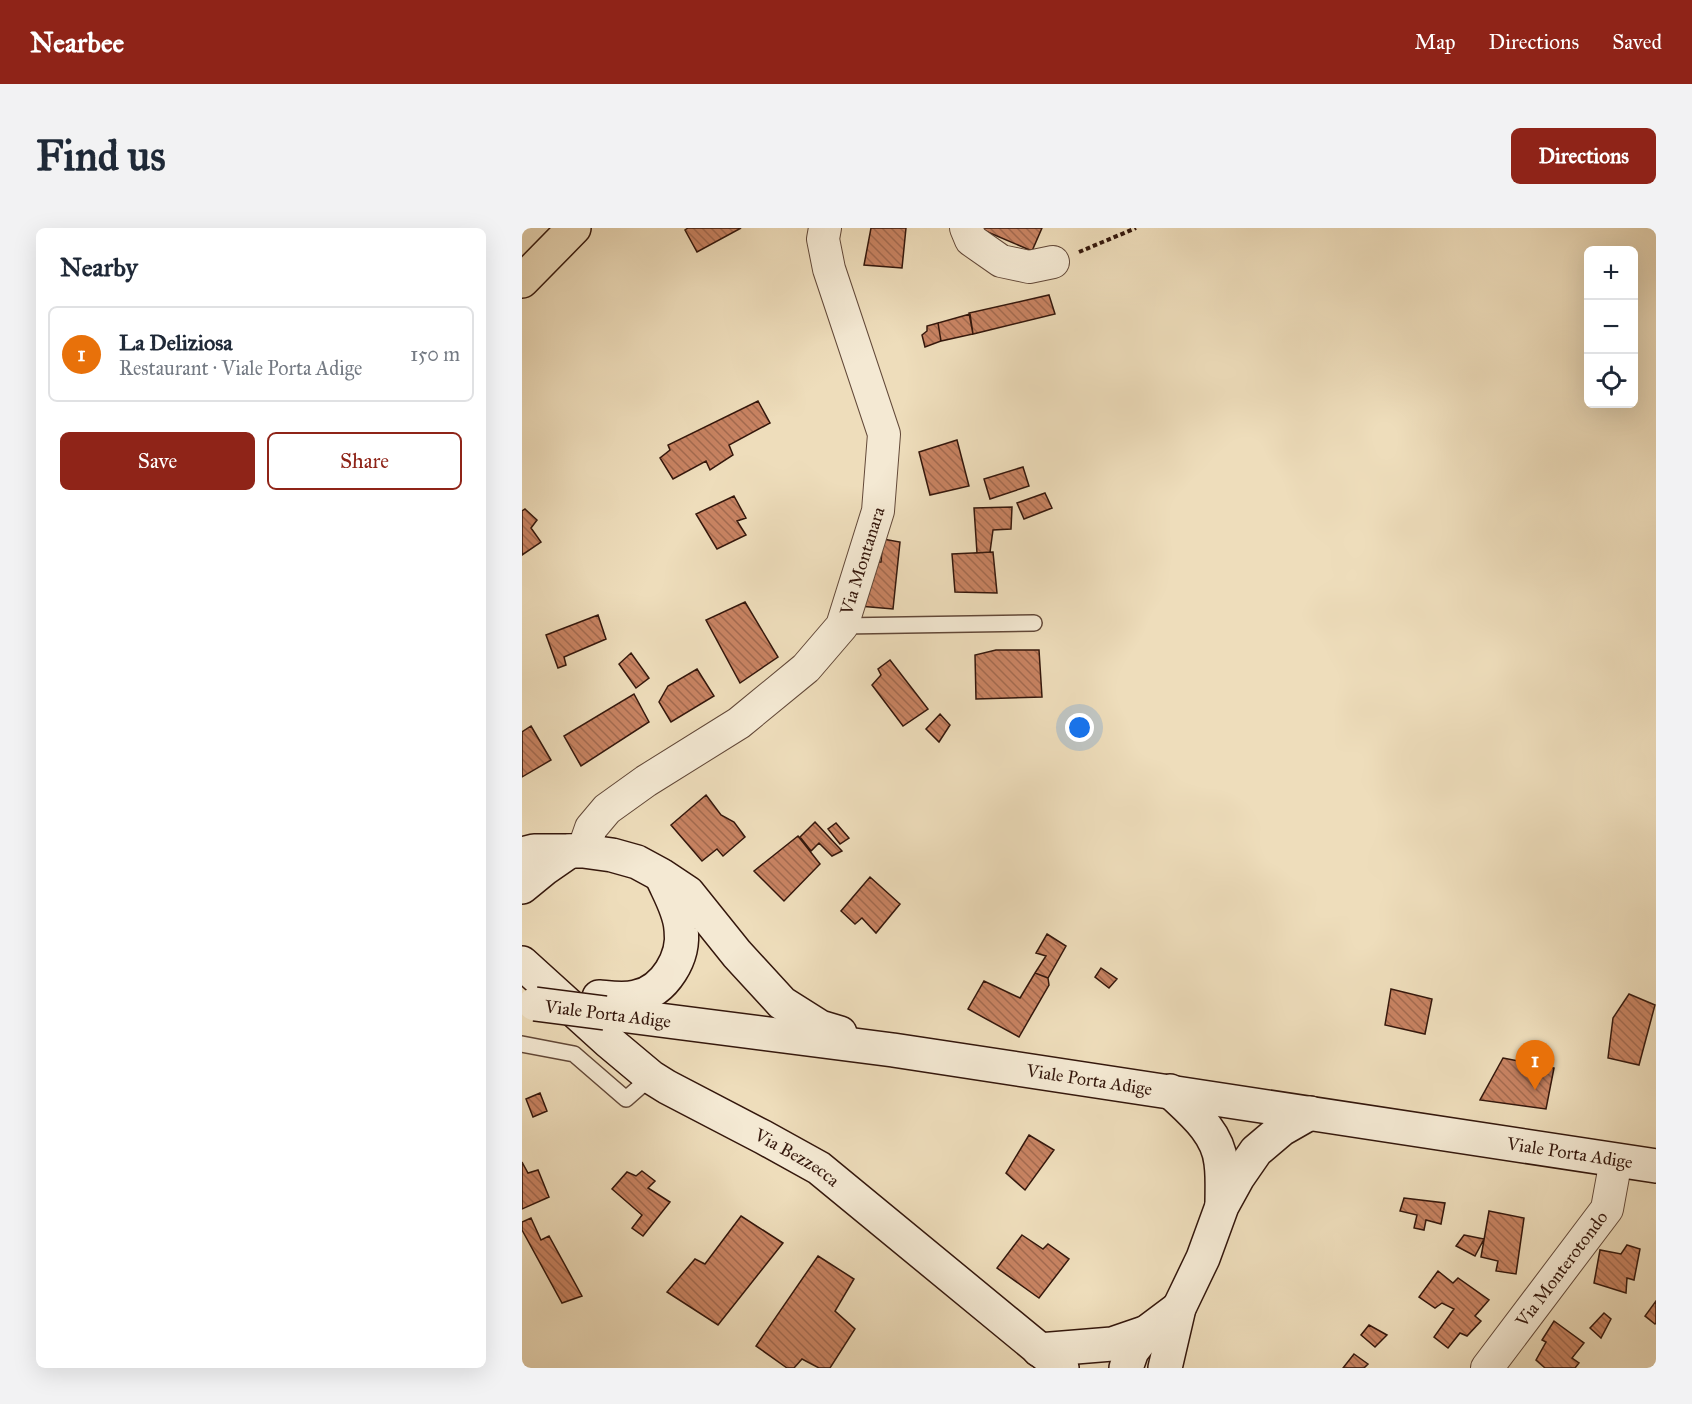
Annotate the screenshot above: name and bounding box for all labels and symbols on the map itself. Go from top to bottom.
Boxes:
street label: Via Montanara [835,504,890,619]
your location [1065,713,1094,742]
street label: Viale Porta Adige [543,995,672,1034]
pin: 1 [1516,1040,1554,1090]
street label: Viale Porta Adige [1024,1059,1154,1100]
street label: Via Bezzecca [750,1123,844,1192]
street label: Viale Porta Adige [1504,1132,1634,1173]
street label: Via Monterotondo [1510,1207,1613,1332]

